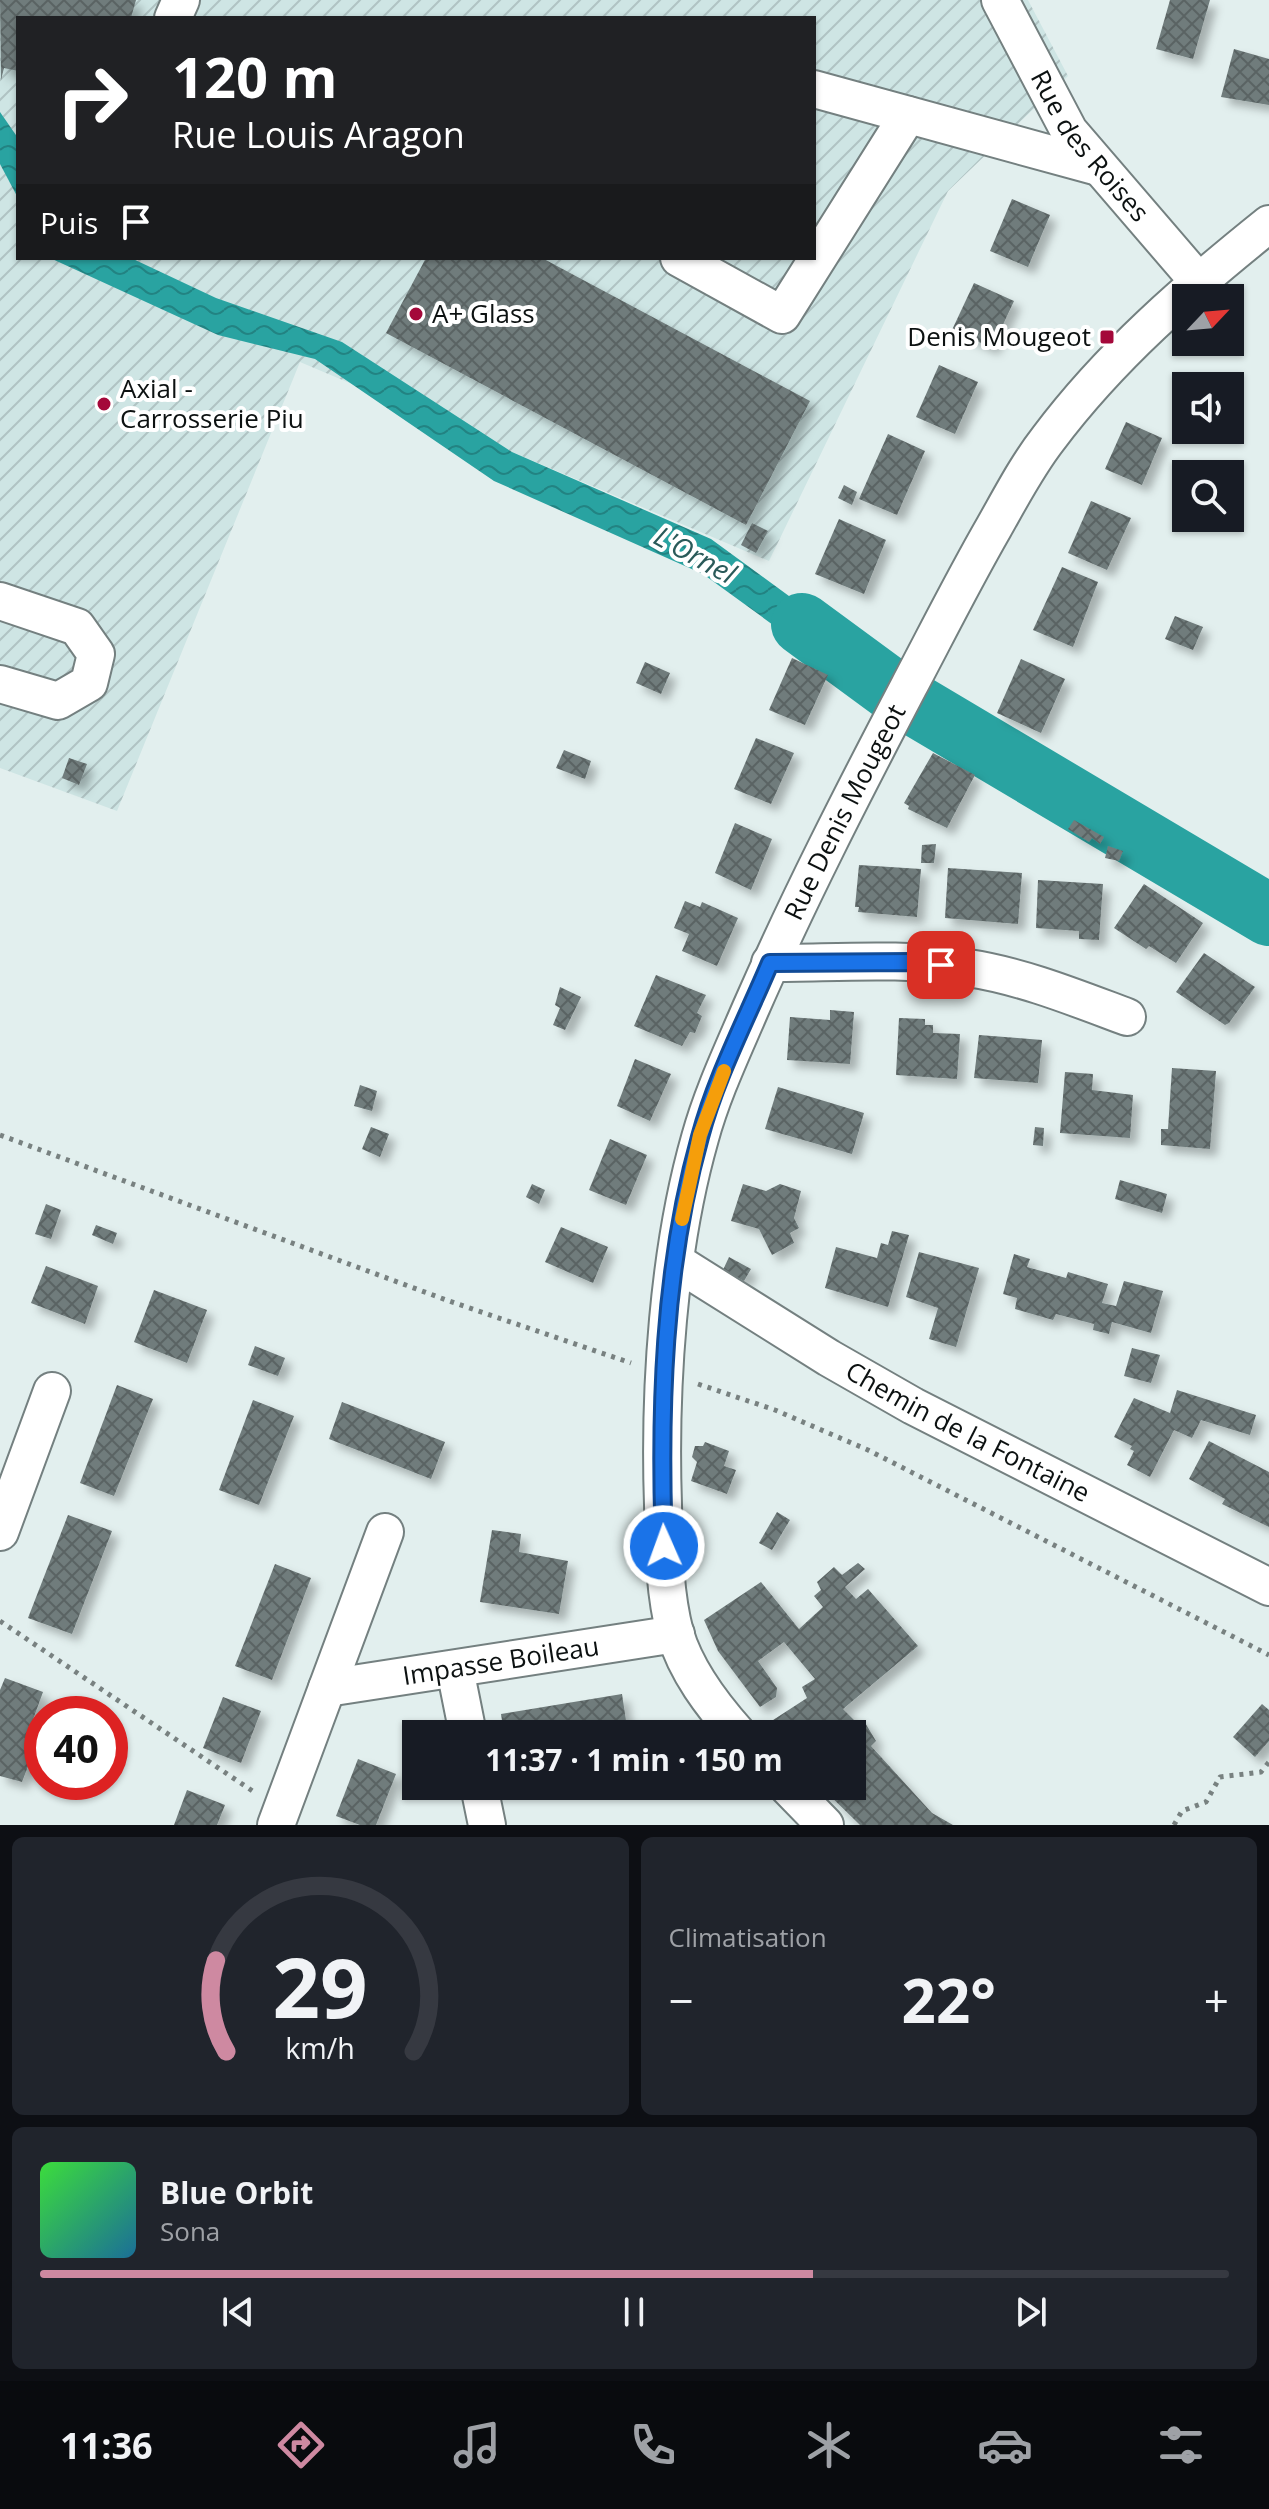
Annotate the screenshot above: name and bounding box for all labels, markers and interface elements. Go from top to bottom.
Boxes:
text: 120 m [172,38,338,114]
icon: right [40,48,144,152]
street label: Rue des Roises [1023,63,1158,229]
text: Rue Louis Aragon [172,110,465,159]
icon: arrive [114,200,158,244]
text: Puis [40,202,98,243]
north arrow [1172,284,1244,356]
map controls [1172,284,1244,532]
place label: A+ Glass [432,295,535,331]
marker: A+ Glass [407,305,425,323]
place label: Denis Mougeot [907,318,1091,354]
marker: Denis Mougeot [1098,328,1116,346]
place label: Axial - Carrosserie Piu [120,370,304,436]
button: sound [1172,372,1244,444]
marker: Axial - Carrosserie Piu [95,395,113,413]
button: search [1172,460,1244,532]
water label: L'Ornel [648,516,744,592]
street label: Rue Denis Mougeot [775,698,913,926]
pin [907,931,975,999]
icon: arrive [919,943,963,987]
street label: Chemin de la Fontaine [839,1352,1097,1510]
position arrow [622,1504,706,1588]
street label: Impasse Boileau [400,1627,602,1693]
speed limit sign: 40 [24,1696,128,1800]
text: 11:37 · 1 min · 150 m [485,1739,783,1780]
text: Climatisation [669,1919,827,1955]
text: 29 [273,1929,368,2042]
text: 22° [902,1959,996,2041]
text: − [669,1970,694,2030]
text: + [1204,1970,1229,2030]
text: km/h [286,2028,355,2067]
text: Blue Orbit [160,2172,313,2213]
text: Sona [160,2213,220,2249]
icon: previous [216,2290,260,2334]
icon: pause [612,2290,656,2334]
icon: next [1009,2290,1053,2334]
icon: directions [273,2417,329,2473]
icon: music [449,2417,505,2473]
icon: phone [625,2417,681,2473]
icon: climate [801,2417,857,2473]
icon: car [977,2417,1033,2473]
icon: filters [1153,2417,1209,2473]
text: 11:36 [60,2421,153,2470]

